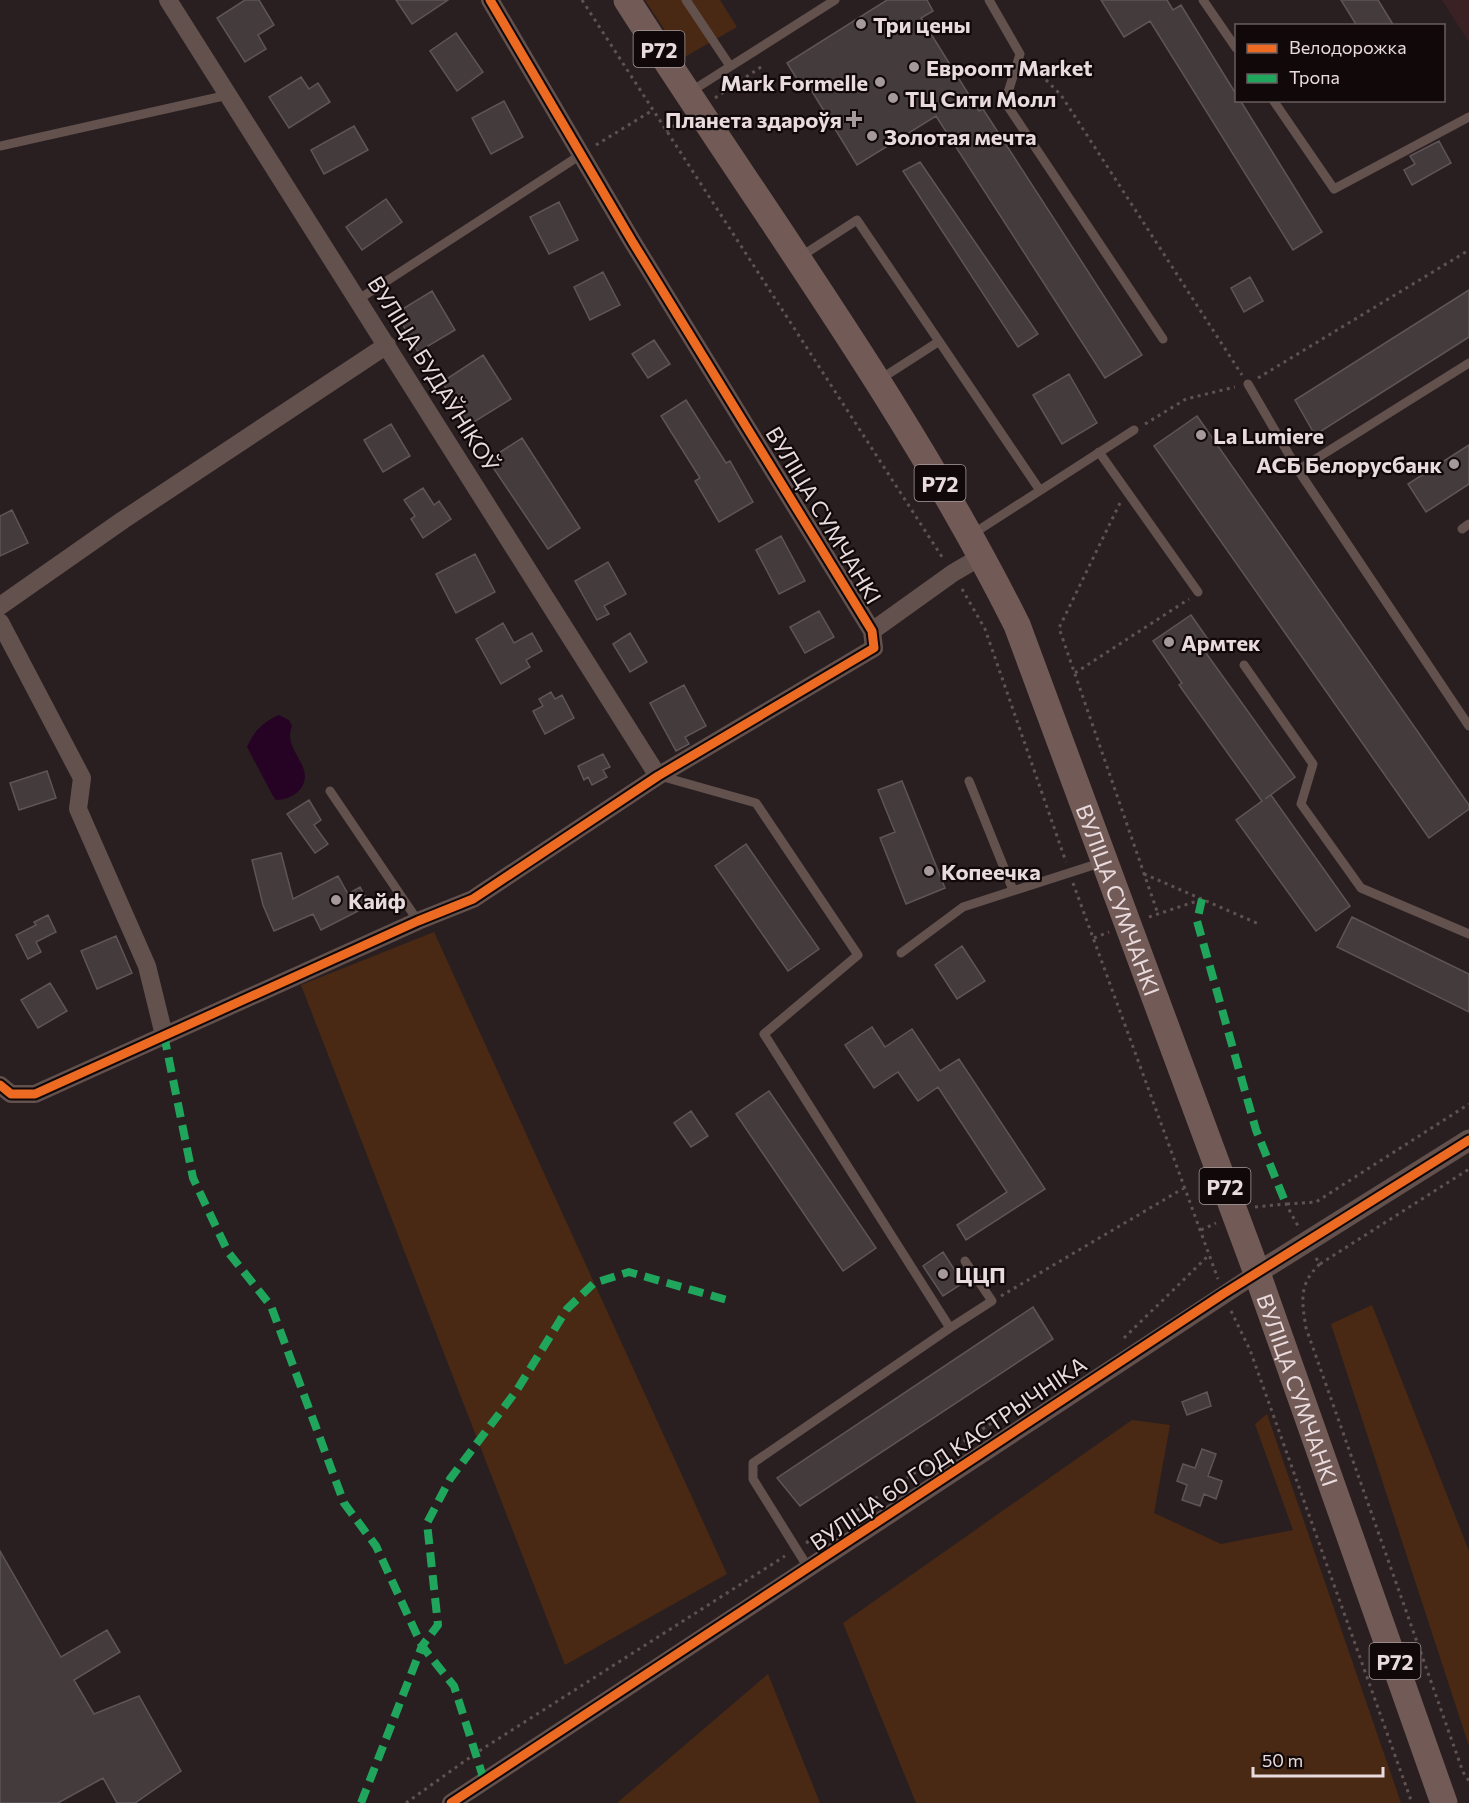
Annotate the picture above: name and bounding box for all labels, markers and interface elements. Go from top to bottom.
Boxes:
place label: Три цены [873,11,971,38]
marker: Три цены [854,17,868,31]
legend [1235,24,1445,102]
road number: Р72 [634,31,684,67]
text: Велодорожка [1289,36,1407,58]
place label: Евроопт Market [926,54,1092,81]
marker: Евроопт Market [907,60,921,74]
text: Тропа [1289,66,1340,88]
place label: Mark Formelle [721,69,868,96]
marker: Mark Formelle [873,75,887,89]
place label: ТЦ Сити Молл [905,85,1056,112]
marker: ТЦ Сити Молл [886,91,900,105]
place label: Планета здароўя [665,106,842,133]
marker: Планета здароўя [847,112,861,126]
place label: Золотая мечта [884,123,1037,150]
marker: Золотая мечта [865,129,879,143]
street label: ВУЛІЦА БУДАЎНІКОЎ [363,271,505,477]
street label: ВУЛІЦА СУМЧАНКІ [760,421,888,609]
place label: La Lumiere [1213,422,1324,449]
marker: La Lumiere [1194,428,1208,442]
place label: АСБ Белорусбанк [1256,451,1442,478]
marker: АСБ Белорусбанк [1447,457,1461,471]
road number: Р72 [914,465,966,501]
place label: Армтек [1181,629,1261,656]
marker: Армтек [1162,635,1176,649]
street label: ВУЛІЦА СУМЧАНКІ [1071,800,1167,999]
place label: Копеечка [941,858,1041,885]
marker: Копеечка [922,864,936,878]
place label: Кайф [348,887,406,914]
marker: Кайф [329,893,343,907]
road number: Р72 [1200,1168,1250,1204]
place label: ЦЦП [955,1261,1006,1288]
marker: ЦЦП [936,1267,950,1281]
street label: ВУЛІЦА СУМЧАНКІ [1252,1290,1345,1490]
street label: ВУЛІЦА 60 ГОД КАСТРЫЧНІКА [805,1350,1091,1556]
road number: Р72 [1370,1643,1420,1679]
scale bar [1253,1740,1384,1778]
text: 50 m [1262,1749,1303,1771]

